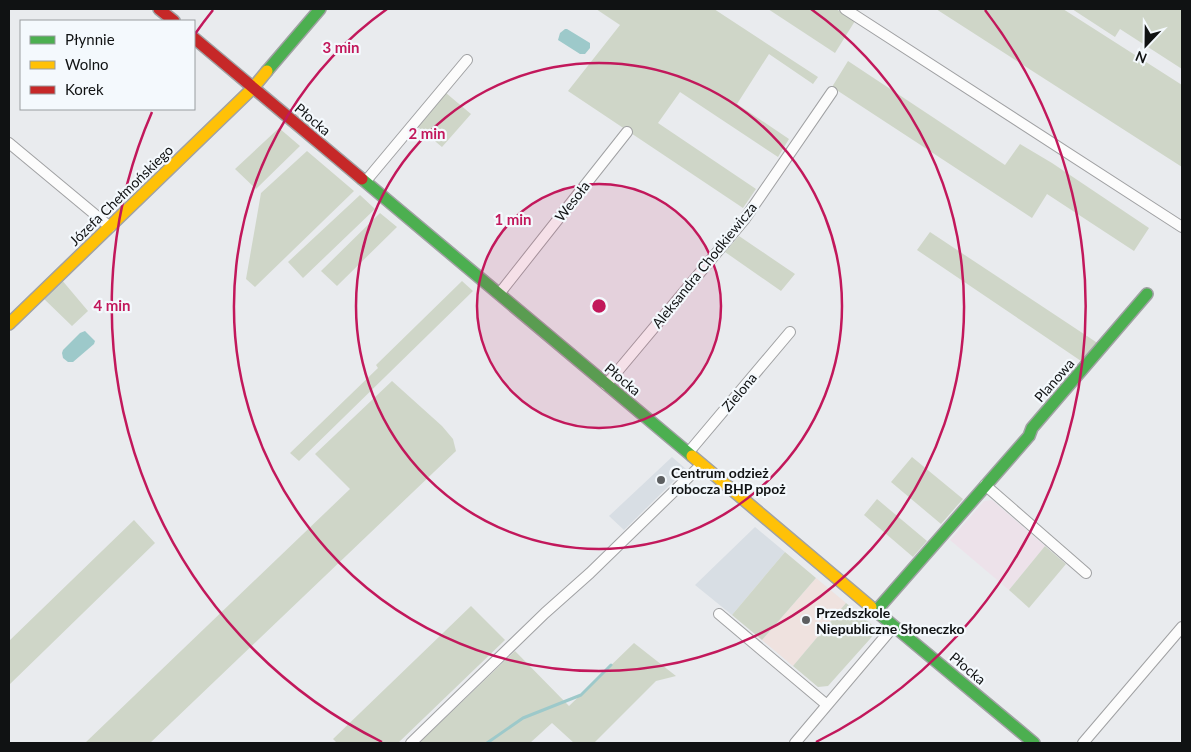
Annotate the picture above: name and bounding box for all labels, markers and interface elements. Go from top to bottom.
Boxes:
legend [20,20,195,110]
north arrow [1121,20,1171,70]
text: Płynnie [65,30,115,48]
text: 3 min [322,38,360,56]
text: N [1133,48,1149,67]
text: Wolno [65,55,109,73]
text: Korek [65,80,104,98]
street label: Płocka [292,99,334,139]
text: 2 min [408,124,446,142]
street label: Józefa Chełmońskiego [66,141,176,249]
street label: Wesoła [551,177,593,225]
street label: Aleksandra Chodkiewicza [648,199,760,331]
text: 1 min [494,210,532,228]
text: 4 min [93,296,131,314]
centre of rings [590,297,608,315]
street label: Planowa [1030,355,1078,405]
street label: Płocka [602,359,644,399]
street label: Zielona [718,369,760,415]
place label: Centrum odzież robocza BHP ppoż [671,464,786,497]
marker: Centrum odzież robocza BHP ppoż [655,474,667,486]
place label: Przedszkole Niepubliczne Słoneczko [816,604,964,637]
marker: Przedszkole Niepubliczne Słoneczko [800,614,812,626]
street label: Płocka [947,648,989,688]

